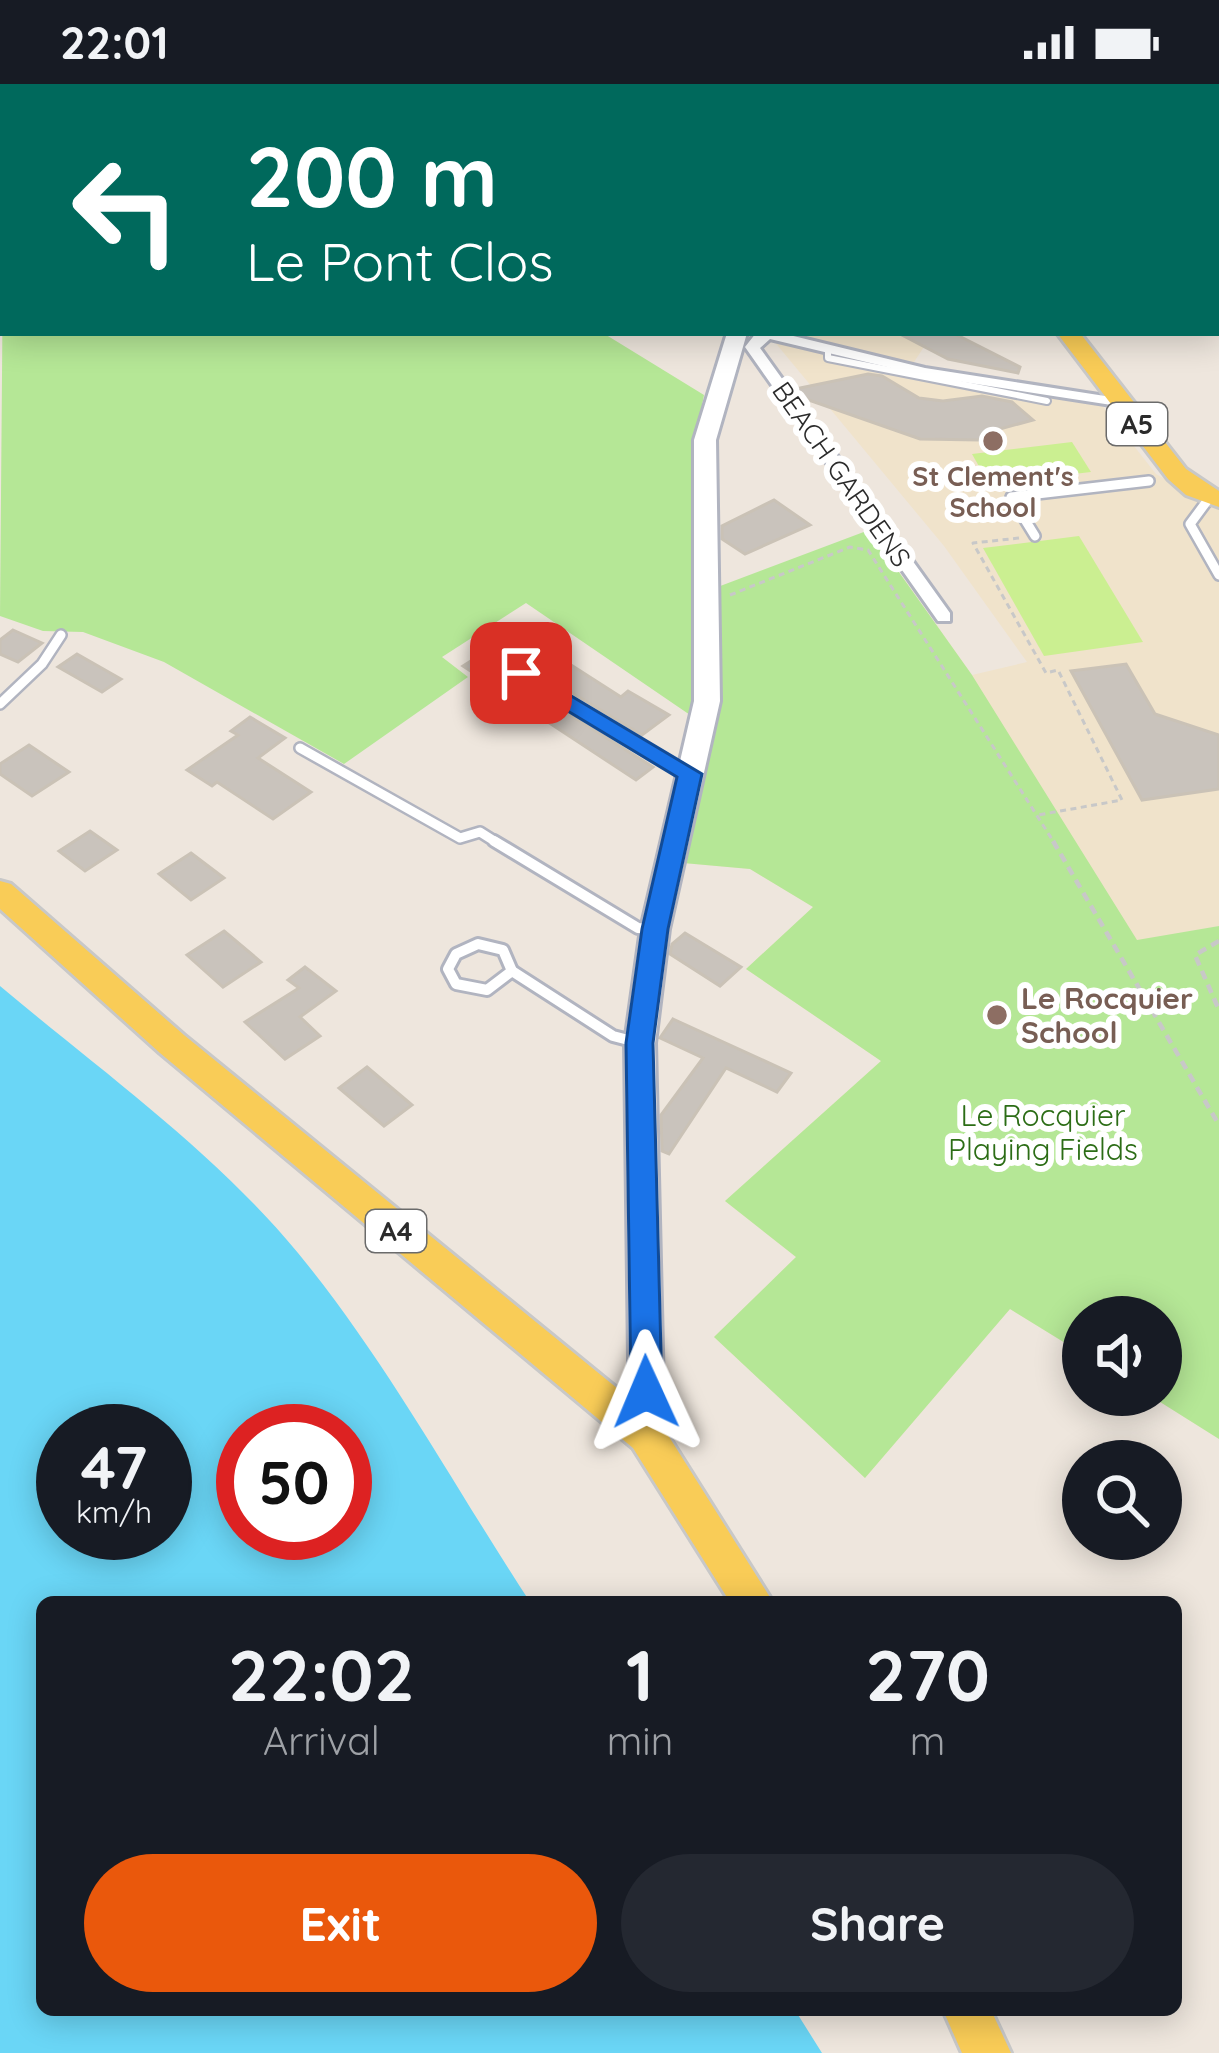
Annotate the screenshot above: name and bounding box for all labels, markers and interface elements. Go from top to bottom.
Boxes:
text: 22:01 [60,14,169,70]
text: 200 m [246,123,498,228]
icon: left [48,132,204,288]
text: Le Pont Clos [246,227,554,295]
street label: BEACH GARDENS [765,375,919,573]
road number: A5 [1107,403,1167,445]
marker: St Clement's School [980,428,1006,454]
place label: St Clement's School [912,459,1074,524]
pin [470,622,572,724]
icon: arrive [488,640,554,706]
place label: Le Rocquier School [1021,979,1193,1051]
marker: Le Rocquier School [984,1002,1010,1028]
park label: Le Rocquier Playing Fields [948,1096,1138,1168]
road number: A4 [366,1210,426,1252]
map controls [1062,1296,1182,1560]
button: sound [1062,1296,1182,1416]
position arrow [583,1329,709,1455]
speed limit sign: 50 [216,1404,372,1560]
text: 47 [81,1429,147,1504]
button: search [1062,1440,1182,1560]
text: km/h [76,1493,152,1531]
text: 22:02 [228,1629,415,1719]
text: 1 [626,1629,654,1719]
text: 270 [865,1629,990,1719]
text: Arrival [263,1716,380,1765]
text: min [607,1716,673,1765]
text: m [910,1716,945,1765]
button: Exit [84,1854,597,1992]
button: Share [621,1854,1134,1992]

